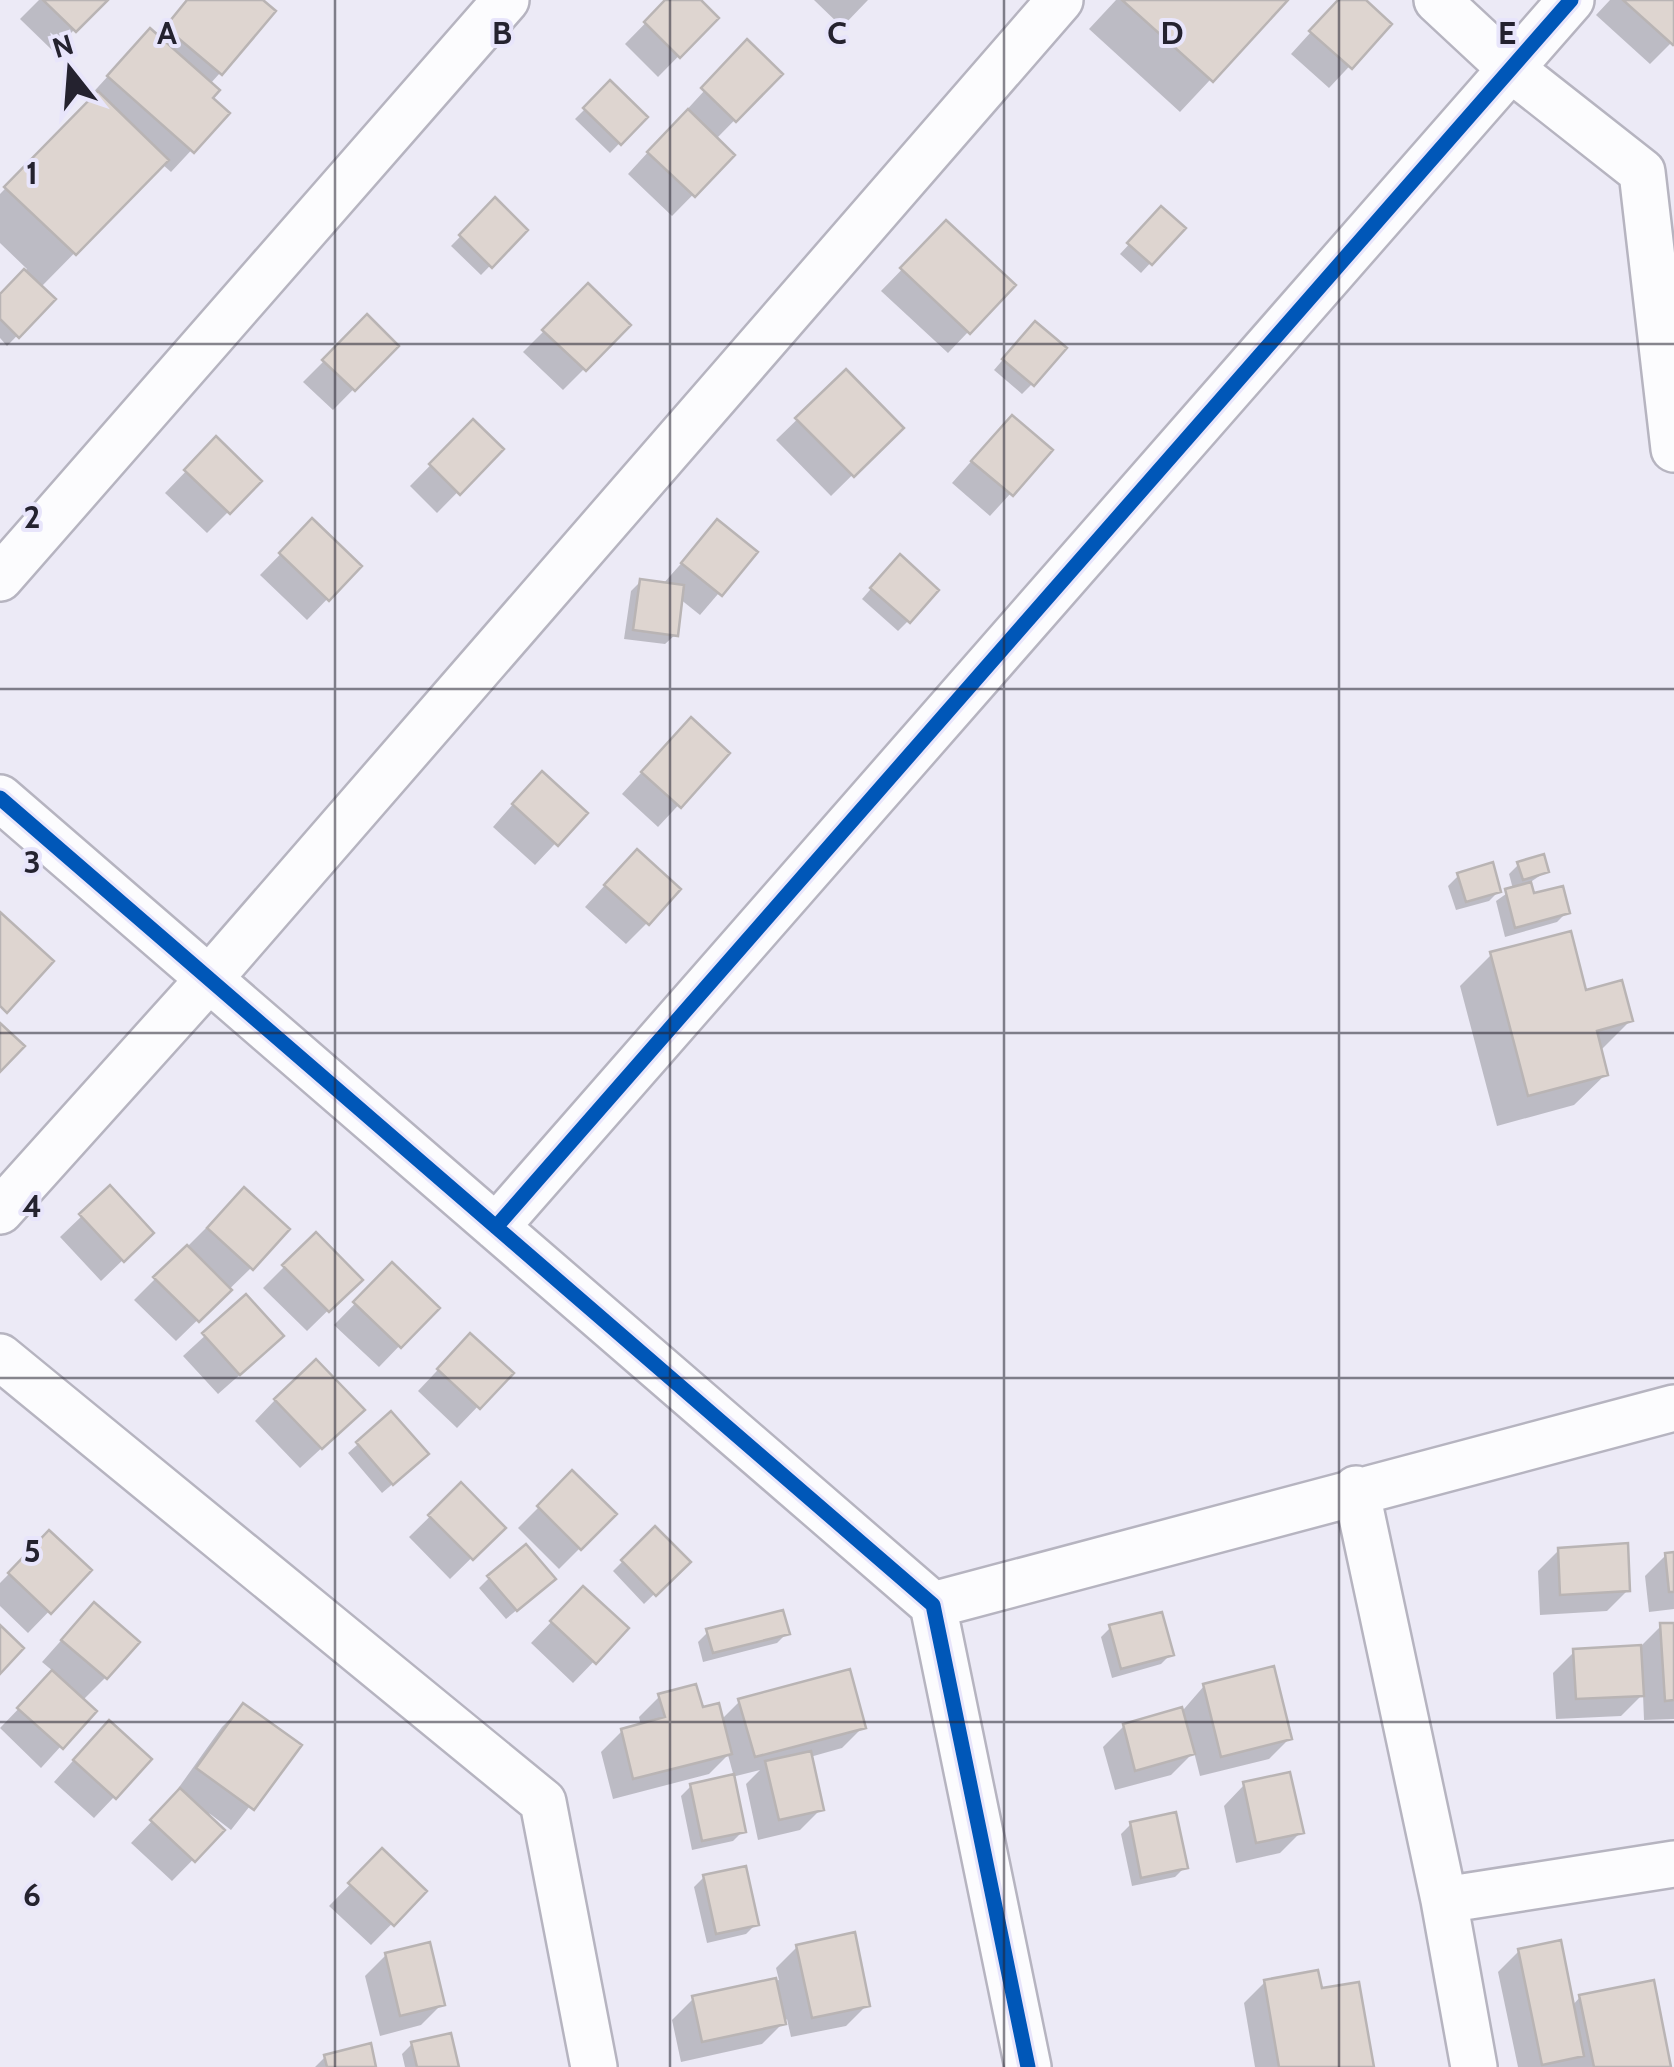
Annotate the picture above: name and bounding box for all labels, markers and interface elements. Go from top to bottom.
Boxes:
text: A [157,13,177,52]
text: B [492,13,512,52]
text: C [827,13,847,52]
text: D [1160,13,1184,52]
text: E [1498,13,1516,52]
north arrow [20,20,120,120]
text: N [48,27,77,65]
text: 1 [26,153,38,192]
text: 2 [24,497,40,536]
text: 3 [23,842,41,881]
text: 4 [22,1186,42,1225]
text: 5 [23,1531,41,1570]
text: 6 [23,1875,41,1914]

